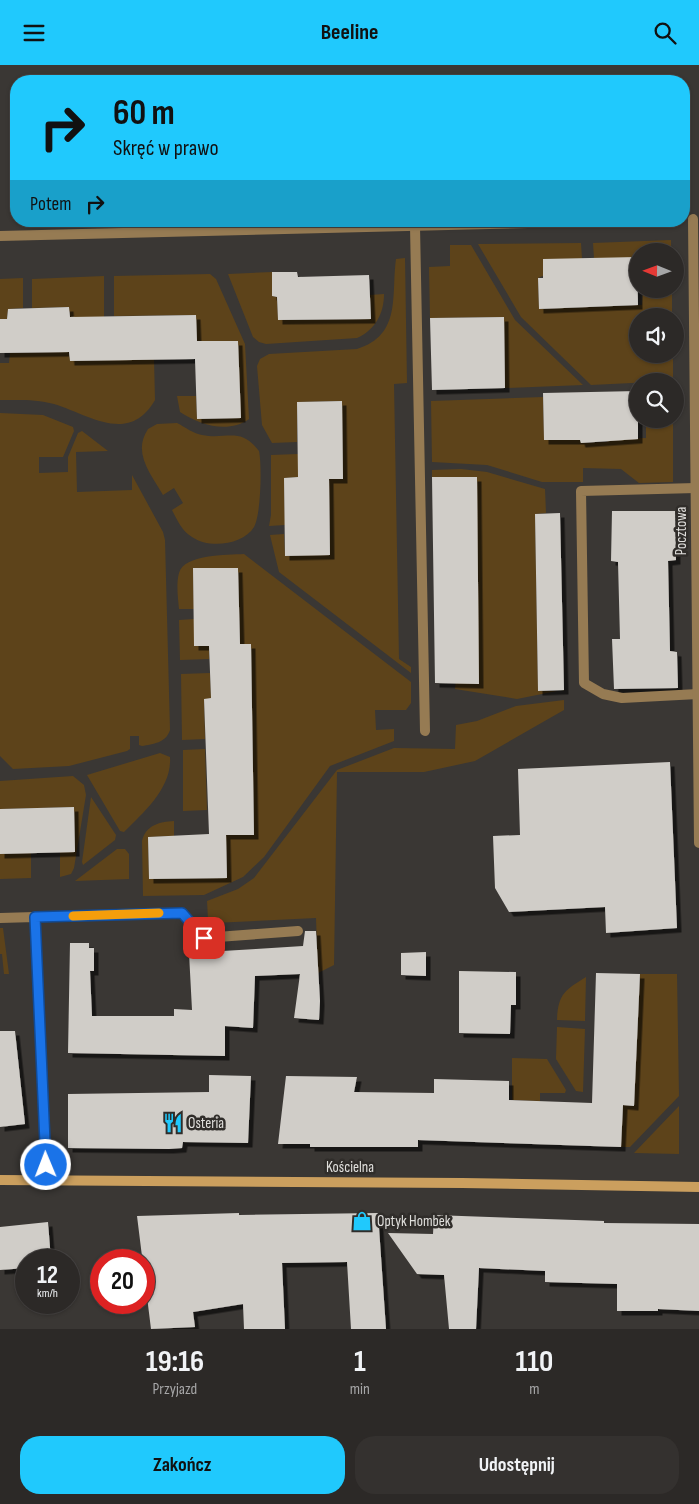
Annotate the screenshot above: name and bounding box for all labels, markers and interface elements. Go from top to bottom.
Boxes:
icon: menu [20,19,48,47]
text: Beeline [321,19,378,46]
icon: search [651,19,679,47]
text: 60 m [113,92,175,135]
icon: right [30,95,95,160]
text: Skręć w prawo [113,135,219,162]
icon: right [81,190,109,218]
text: Potem [30,193,71,216]
north arrow [629,243,684,297]
map controls [629,243,684,428]
button: sound [629,308,684,363]
button: search [629,373,684,428]
street label: Pocztowa [672,507,691,555]
pin [183,917,225,959]
icon: arrive [190,924,218,952]
restaurant icon: Osteria [162,1112,184,1134]
place label: Osteria [188,1114,224,1133]
position arrow [19,1138,71,1190]
street label: Kościelna [326,1158,374,1177]
shop icon: Optyk Hombek [351,1210,373,1232]
place label: Optyk Hombek [377,1212,451,1231]
speed limit sign: 20 [90,1249,155,1314]
text: 12 [37,1260,58,1291]
text: km/h [37,1286,58,1301]
text: 19:16 [146,1344,204,1380]
text: 1 [354,1344,366,1380]
text: 110 [516,1344,553,1380]
text: Przyjazd [153,1380,197,1399]
text: min [350,1380,370,1399]
text: m [529,1380,540,1399]
button: Zakończ [20,1436,345,1494]
button: Udostępnij [355,1436,679,1494]

